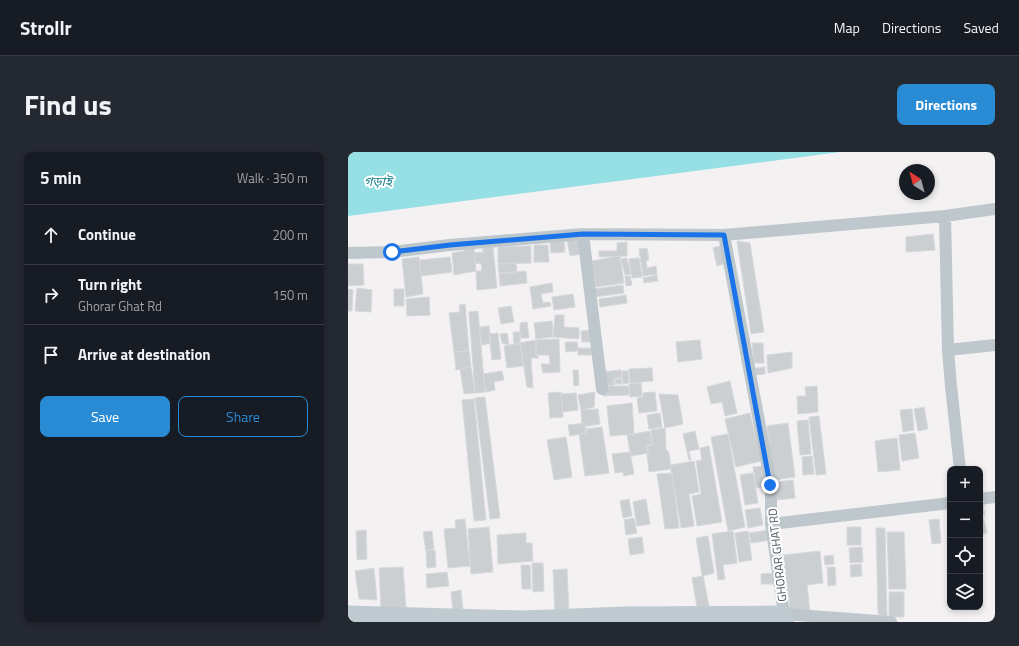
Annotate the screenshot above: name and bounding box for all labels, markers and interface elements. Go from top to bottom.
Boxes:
text: Strollr [20,13,72,42]
text: Map [834,17,860,38]
text: Directions [882,17,941,38]
text: Saved [963,17,999,38]
text: Find us [24,83,112,126]
button: Directions [897,84,995,125]
north arrow [899,164,935,200]
text: 5 min [40,165,81,191]
text: Walk · 350 m [237,168,308,188]
water label: গড়াই [364,171,395,191]
text: Continue [78,223,136,246]
icon: ahead [40,224,62,246]
text: 200 m [272,225,308,245]
route start [383,243,401,261]
text: Turn right [78,273,142,296]
icon: right [40,284,62,306]
text: 150 m [272,285,308,305]
text: Ghorar Ghat Rd [78,296,162,316]
text: Arrive at destination [78,343,211,366]
icon: arrive [40,344,62,366]
button: Save [40,396,170,437]
button: Share [178,396,308,437]
map controls [947,466,983,610]
button: + [947,466,983,502]
route end [761,476,779,494]
button: − [947,502,983,538]
street label: GHORAR GHAT RD [763,507,791,603]
button: locate [947,538,983,574]
button: layers [947,574,983,610]

